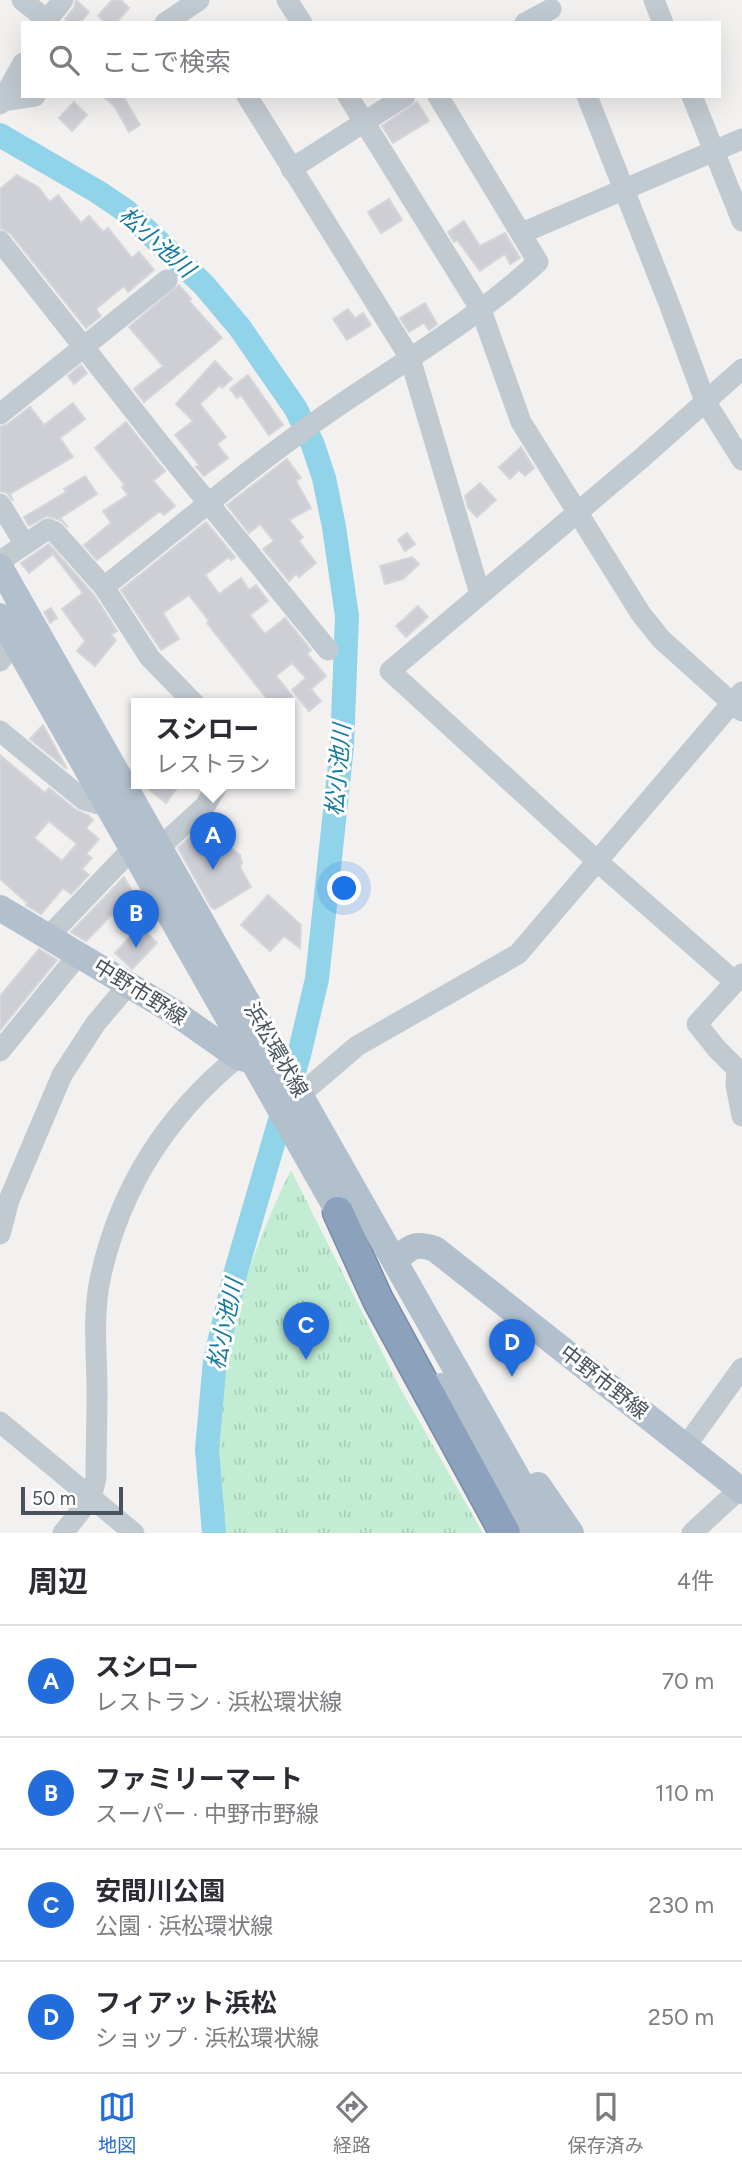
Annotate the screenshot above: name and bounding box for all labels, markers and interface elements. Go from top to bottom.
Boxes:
search box [21,21,721,98]
icon: search [45,41,83,79]
text: ここで検索 [101,46,231,78]
water label: 松小池川 [113,201,203,285]
popup [131,698,295,789]
text: スシロー [156,713,260,745]
water label: 松小池川 [320,720,356,817]
text: レストラン [156,750,271,778]
pin: A [190,812,236,870]
your location [327,871,361,905]
pin: B [113,890,159,948]
street label: 中野市野線 [89,953,191,1030]
street label: 浜松環状線 [239,998,314,1101]
water label: 松小池川 [202,1273,249,1372]
pin: C [283,1302,329,1360]
pin: D [489,1319,535,1377]
street label: 中野市野線 [555,1339,653,1424]
scale bar [21,1484,122,1516]
text: 50 m [32,1487,76,1510]
text: 周辺 [28,1563,88,1600]
text: 4件 [677,1567,714,1595]
text: スシロー [95,1651,199,1683]
text: A [43,1667,59,1695]
text: 70 m [662,1667,714,1695]
text: レストラン · 浜松環状線 [95,1688,342,1716]
text: ファミリーマート [95,1763,303,1795]
text: B [44,1779,58,1807]
text: 110 m [655,1779,714,1807]
text: スーパー · 中野市野線 [95,1800,319,1828]
text: 安間川公園 [95,1875,225,1907]
text: C [43,1891,59,1919]
text: 230 m [649,1891,714,1919]
text: 公園 · 浜松環状線 [95,1912,273,1940]
text: フィアット浜松 [95,1987,276,2019]
text: D [43,2003,59,2031]
text: 250 m [648,2003,714,2031]
text: ショップ · 浜松環状線 [95,2024,319,2052]
tab: 地図 [98,2088,136,2157]
tab: 経路 [333,2088,371,2157]
tab: 保存済み [568,2088,644,2157]

